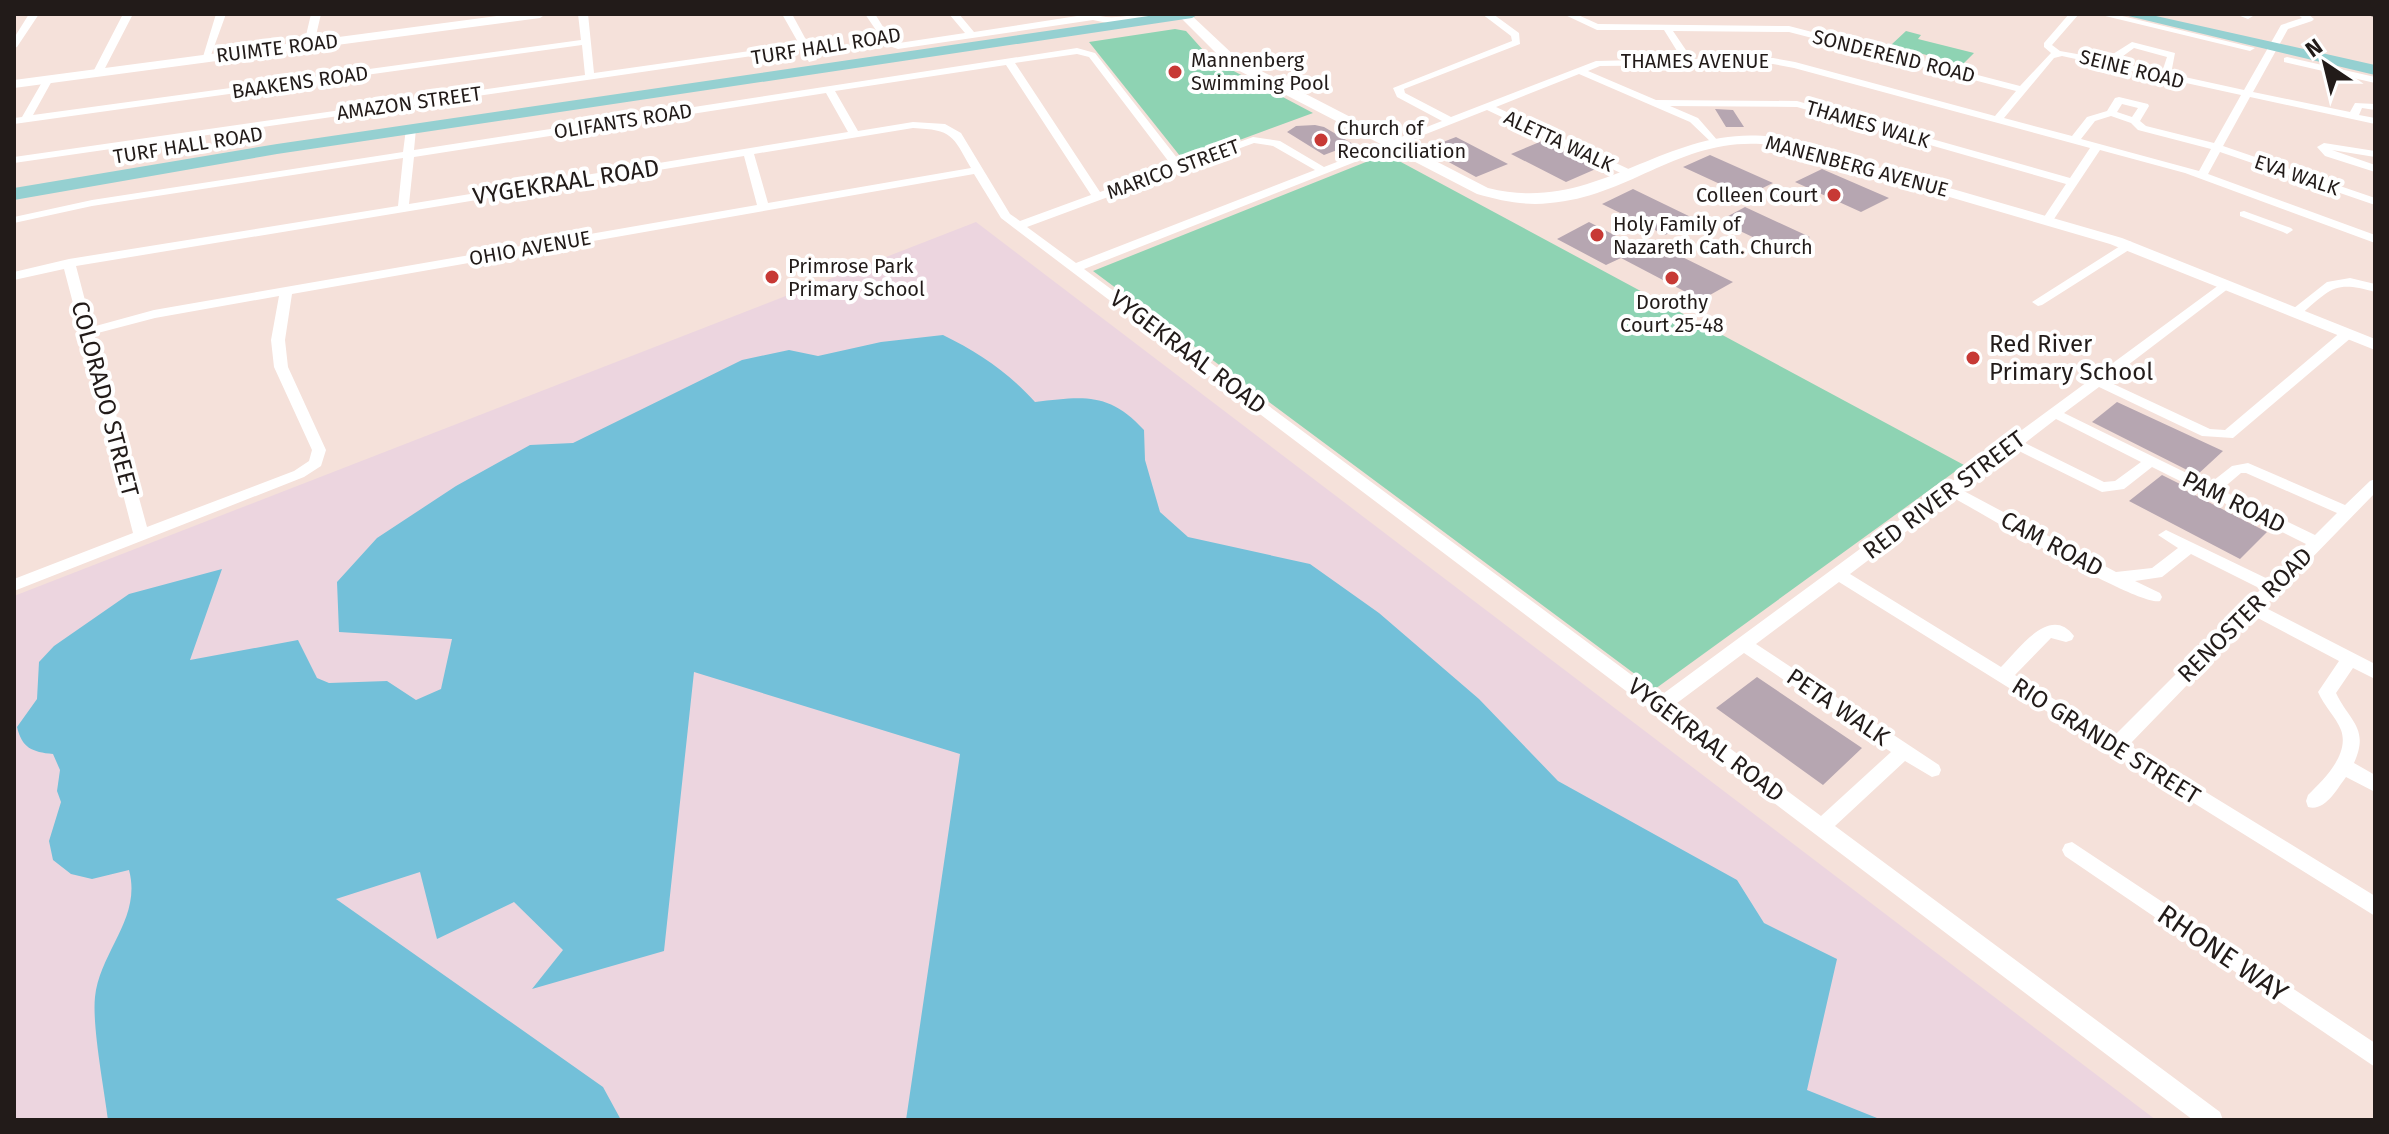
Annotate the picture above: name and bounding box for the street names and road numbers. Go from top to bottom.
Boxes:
street label: TURF HALL ROAD [750,22,902,70]
street label: SONDEREND ROAD [1810,24,1978,88]
street label: RUIMTE ROAD [215,29,339,67]
street label: SEINE ROAD [2077,44,2187,94]
street label: THAMES AVENUE [1621,49,1769,73]
street label: BAAKENS ROAD [230,61,370,103]
street label: AMAZON STREET [335,81,484,125]
street label: THAMES WALK [1803,95,1933,153]
street label: OLIFANTS ROAD [552,98,694,144]
street label: ALETTA WALK [1500,105,1618,177]
street label: TURF HALL ROAD [112,121,264,169]
street label: MANENBERG AVENUE [1763,130,1951,202]
street label: MARICO STREET [1103,134,1243,204]
street label: EVA WALK [2251,149,2343,201]
street label: VYGEKRAAL ROAD [471,153,661,211]
street label: OHIO AVENUE [467,225,593,271]
street label: VYGEKRAAL ROAD [1104,284,1272,420]
street label: COLORADO STREET [65,298,145,500]
street label: RED RIVER STREET [1858,425,2031,565]
street label: PAM ROAD [2178,465,2290,539]
street label: CAM ROAD [1996,505,2108,583]
street label: RENOSTER ROAD [2172,542,2318,688]
street label: PETA WALK [1781,662,1895,752]
street label: VYGEKRAAL ROAD [1622,672,1790,808]
street label: RIO GRANDE STREET [2007,672,2206,811]
street label: RHONE WAY [2151,898,2295,1009]

